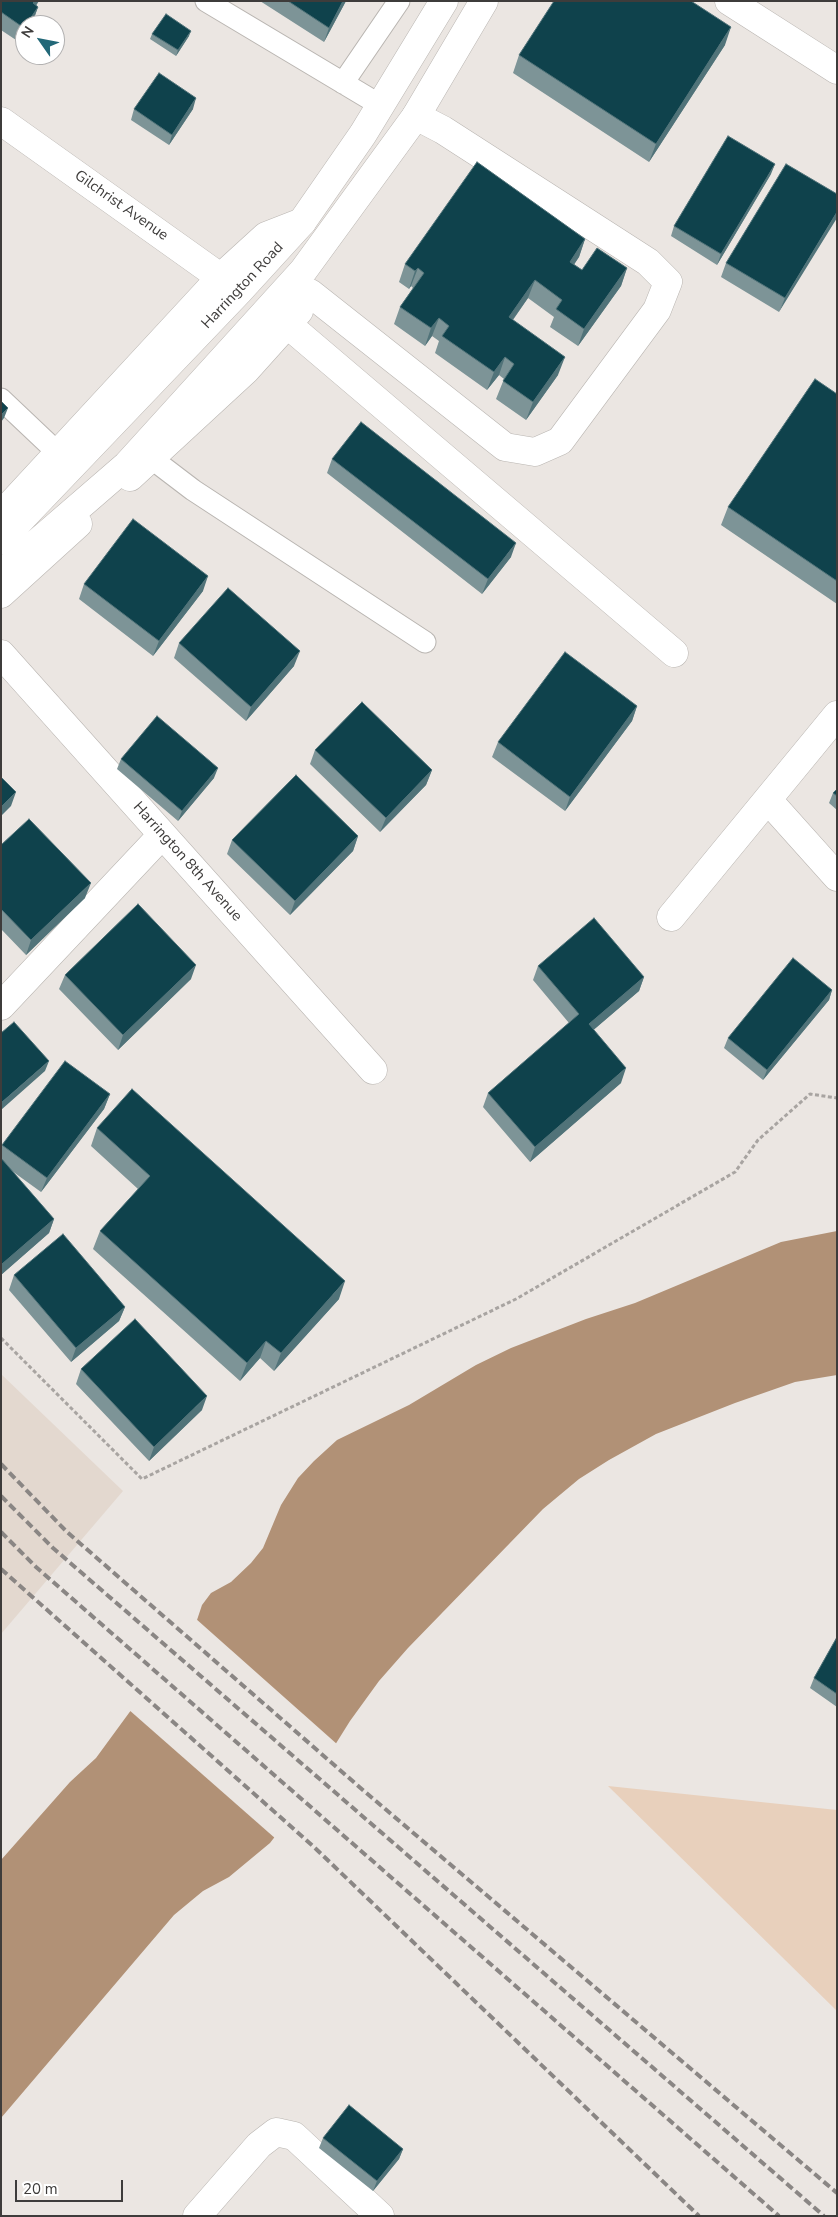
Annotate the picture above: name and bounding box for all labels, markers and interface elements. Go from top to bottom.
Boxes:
north arrow [15,15,65,65]
text: N [17,23,39,42]
street label: Gilchrist Avenue [71,167,171,245]
street label: Harrington Road [198,239,288,333]
street label: Harrington 8th Avenue [129,799,245,925]
scale bar [18,2170,125,2202]
text: 20 m [23,2179,58,2199]

